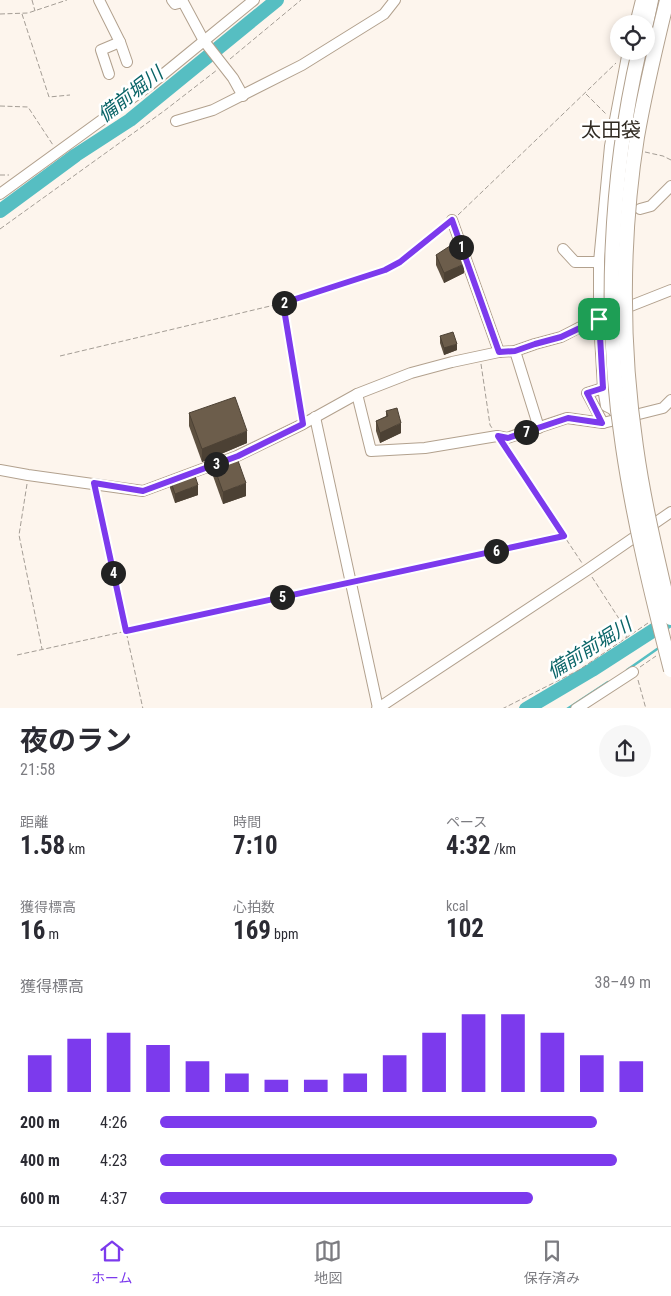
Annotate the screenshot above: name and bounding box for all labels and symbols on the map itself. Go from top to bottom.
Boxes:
water label: 備前堀川 [93,61,169,127]
district label: 太田袋 [581,118,641,142]
pin: 1 [448,234,474,260]
pin: 2 [272,290,296,316]
pin [578,298,620,340]
pin: 7 [514,420,538,444]
pin: 3 [204,452,228,476]
pin: 6 [484,538,508,564]
pin: 4 [100,560,126,586]
pin: 5 [270,584,294,610]
water label: 備前前堀川 [543,612,637,683]

